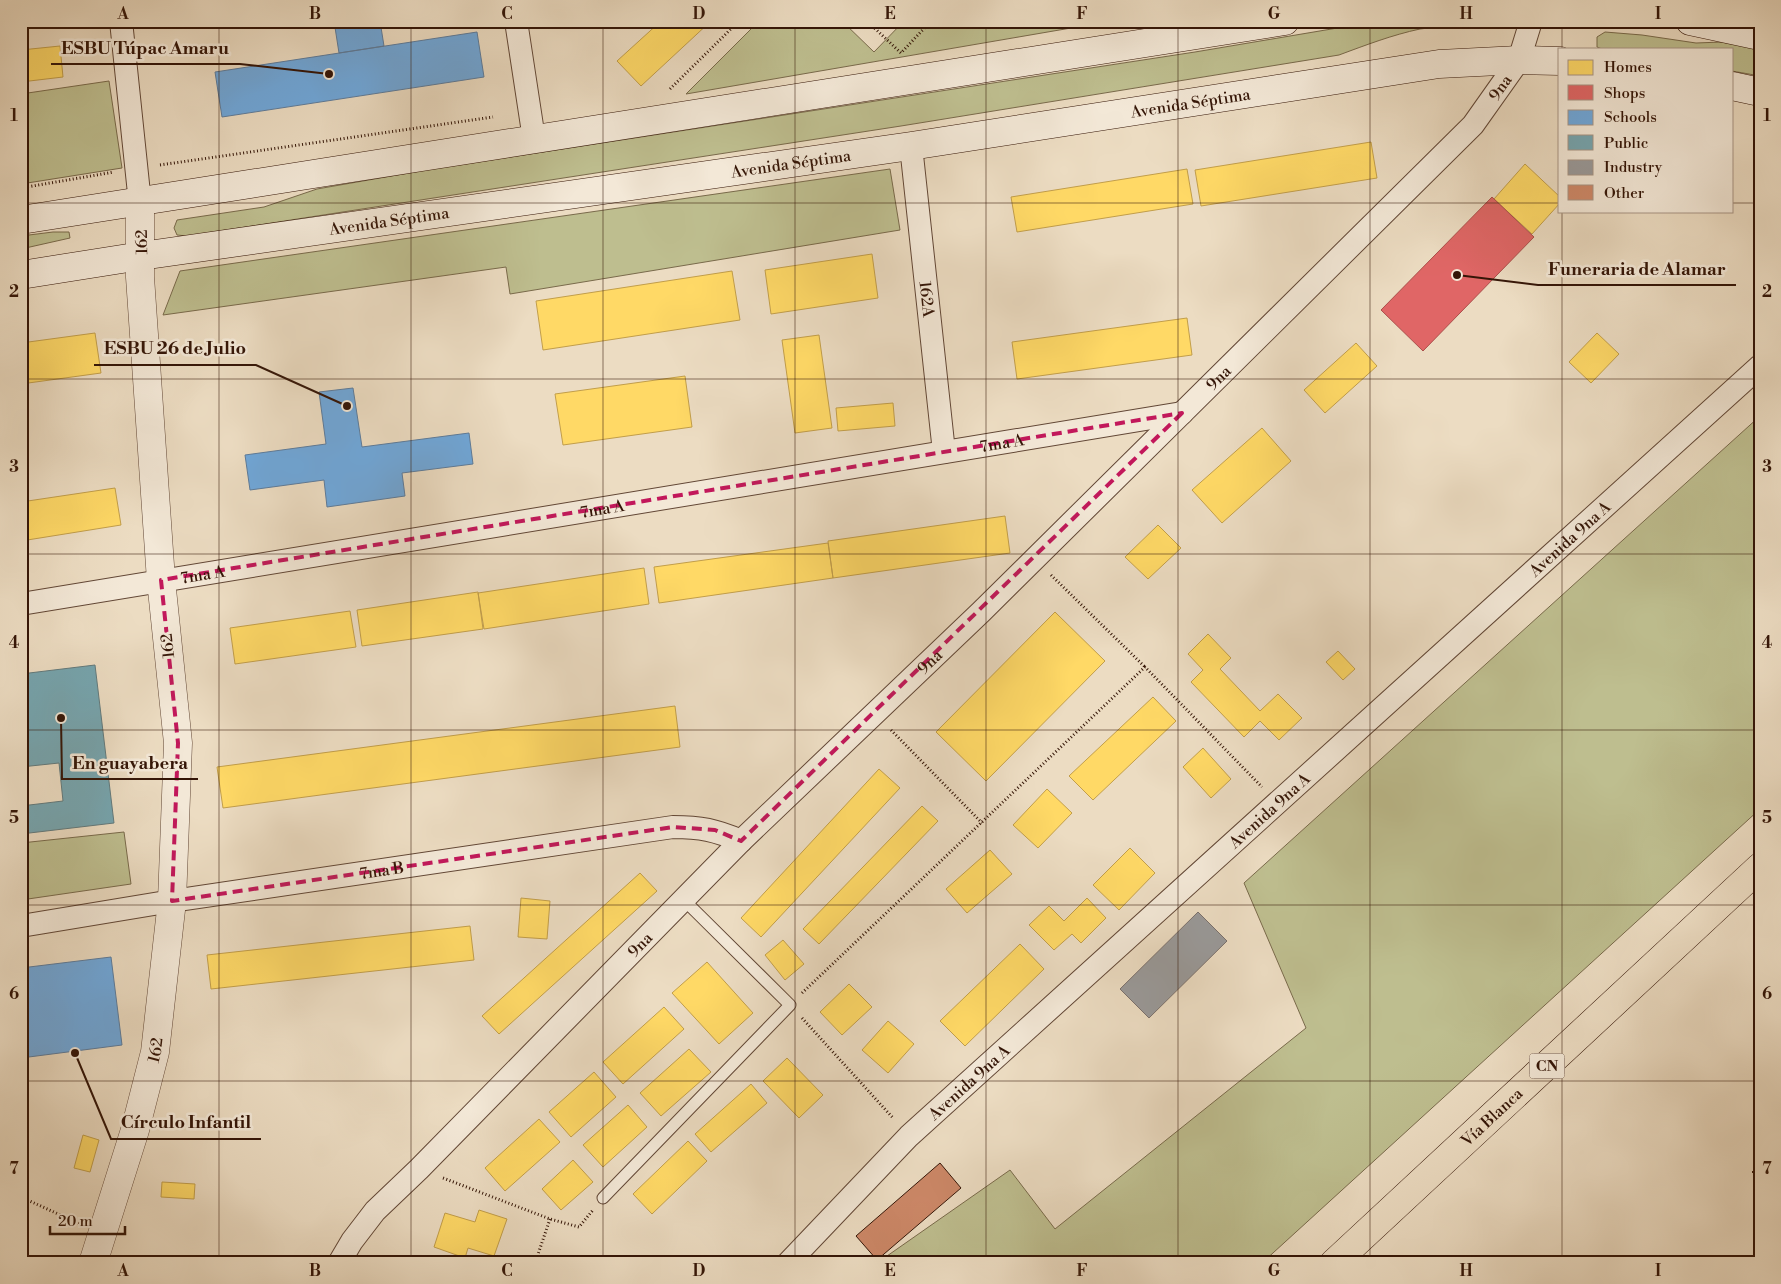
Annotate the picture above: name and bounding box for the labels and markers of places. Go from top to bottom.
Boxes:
callout: ESBU Túpac Amaru [51,31,240,64]
callout: Funeraria de Alamar [1538,252,1736,285]
callout: ESBU 26 de Julio [94,332,256,365]
callout: En guayabera [62,746,198,779]
callout: Círculo Infantil [111,1106,261,1139]

